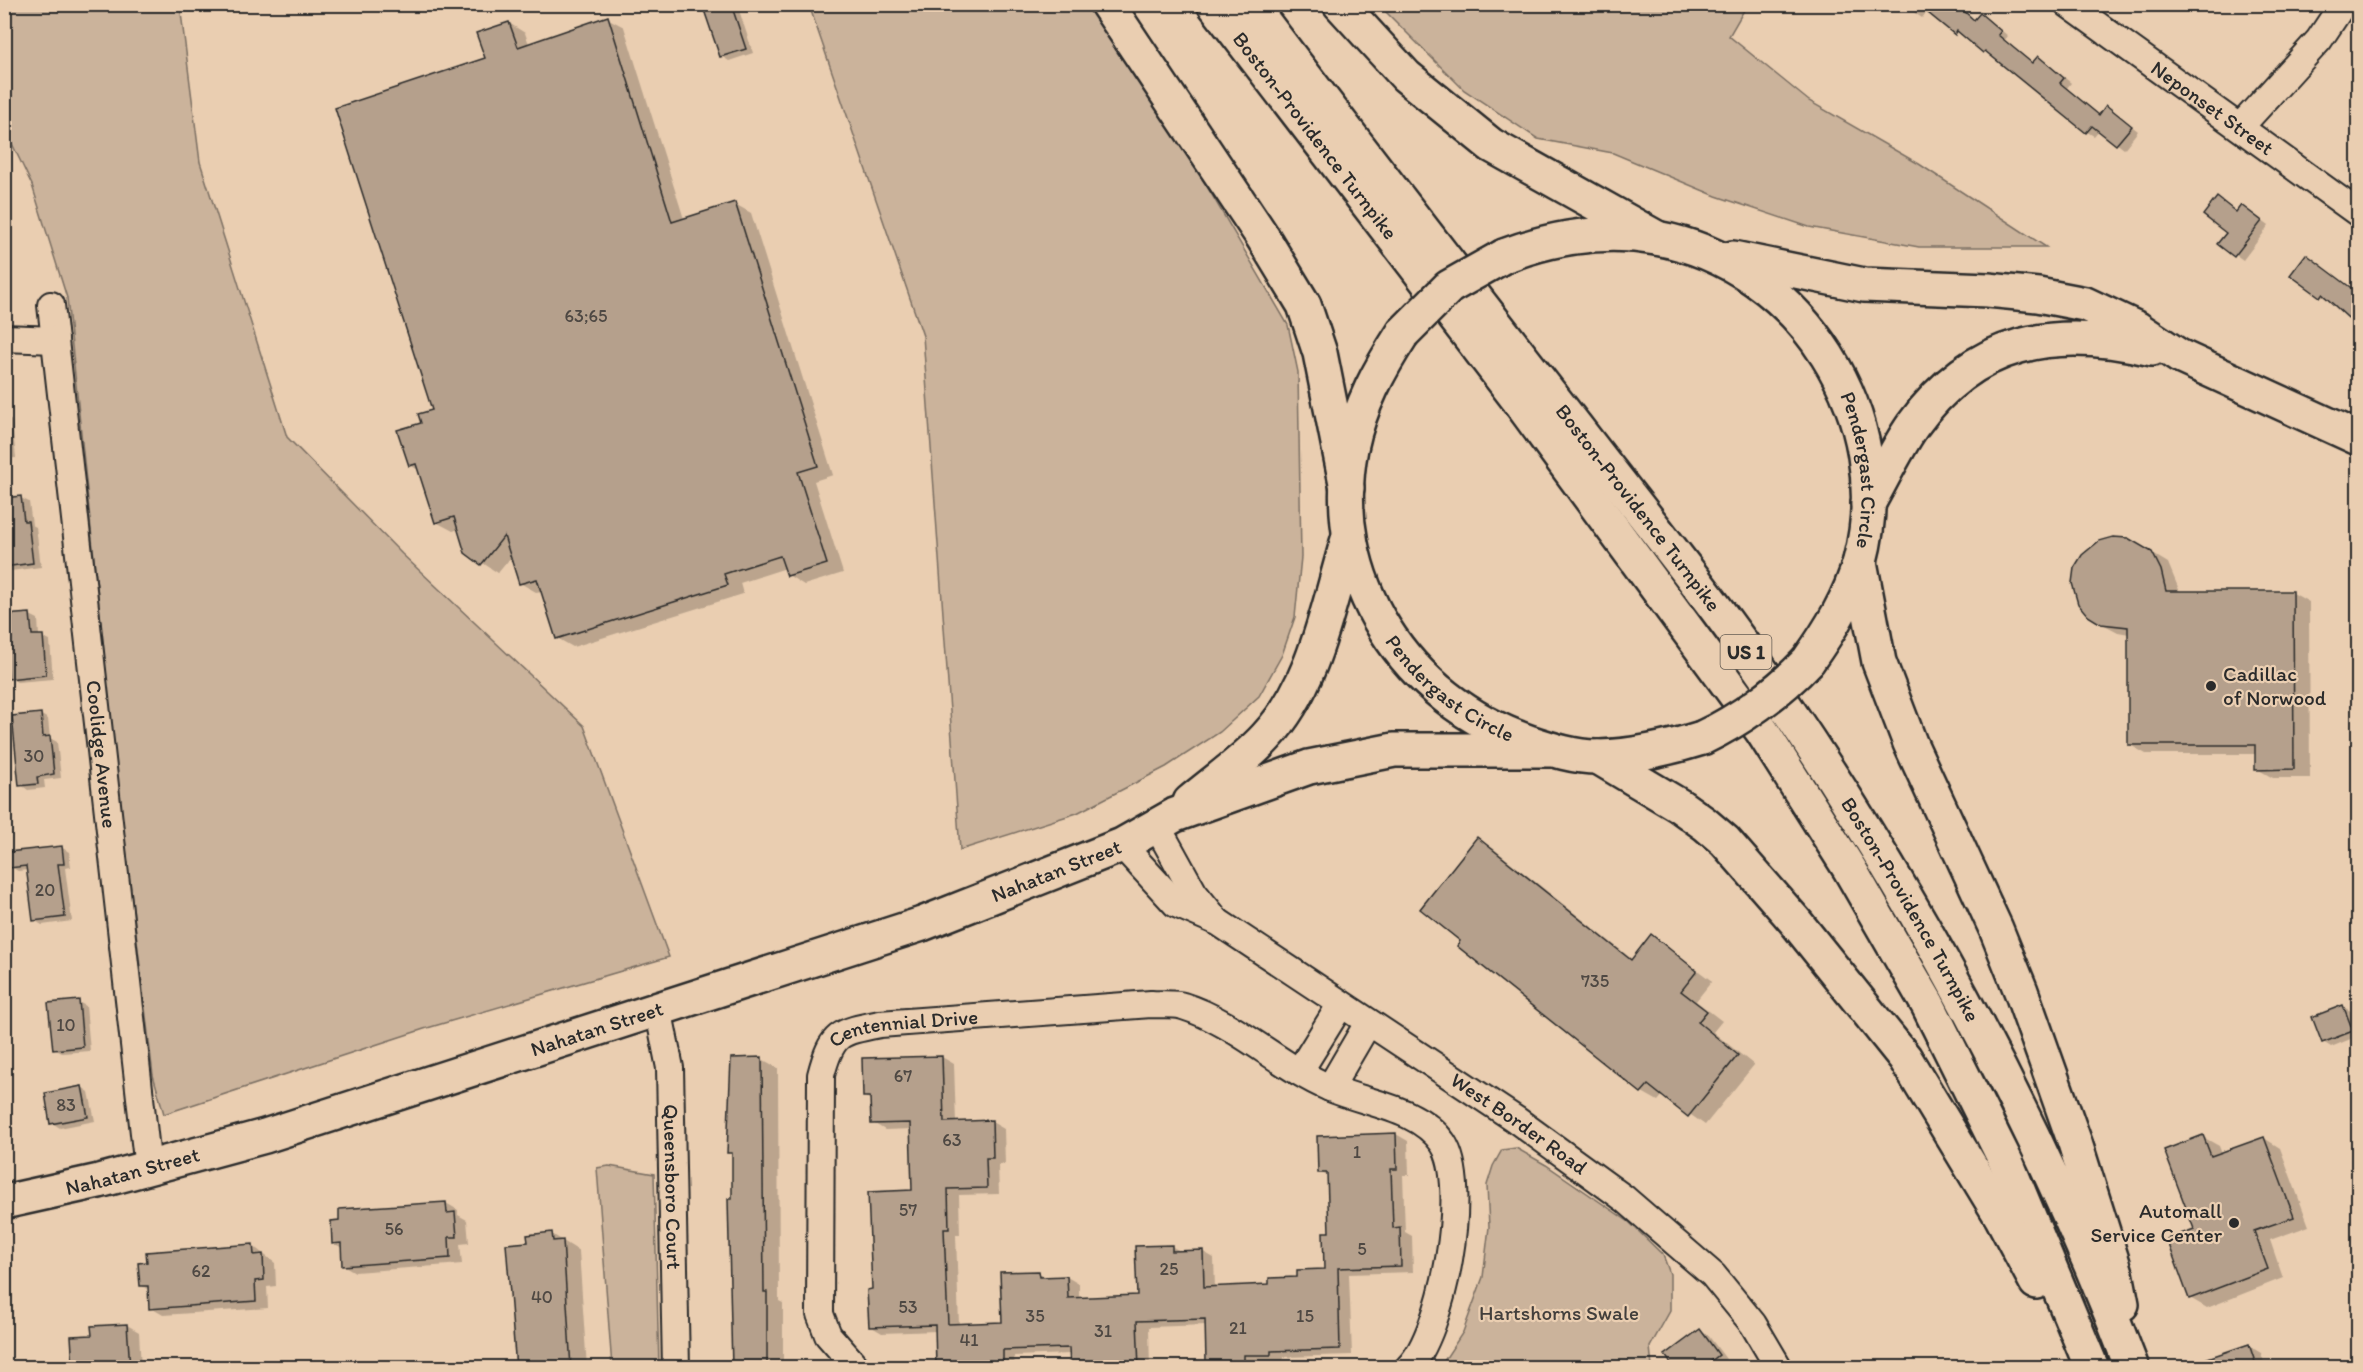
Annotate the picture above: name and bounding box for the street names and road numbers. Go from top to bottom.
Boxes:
street label: Boston-Providence Turnpike [1228,26,1403,244]
street label: Neponset Street [2146,55,2279,160]
street label: Pendergast Circle [1835,388,1881,551]
street label: Boston-Providence Turnpike [1551,399,1727,616]
street label: Pendergast Circle [1380,630,1518,747]
road number: US 1 [1720,635,1772,669]
street label: Coolidge Avenue [81,679,123,829]
street label: Boston-Providence Turnpike [1836,792,1986,1026]
street label: Nahatan Street [987,834,1125,907]
street label: Nahatan Street [527,995,666,1061]
street label: Centennial Drive [823,1004,979,1052]
street label: West Border Road [1446,1067,1593,1180]
street label: Queensboro Court [659,1104,687,1270]
street label: Nahatan Street [63,1141,202,1200]

